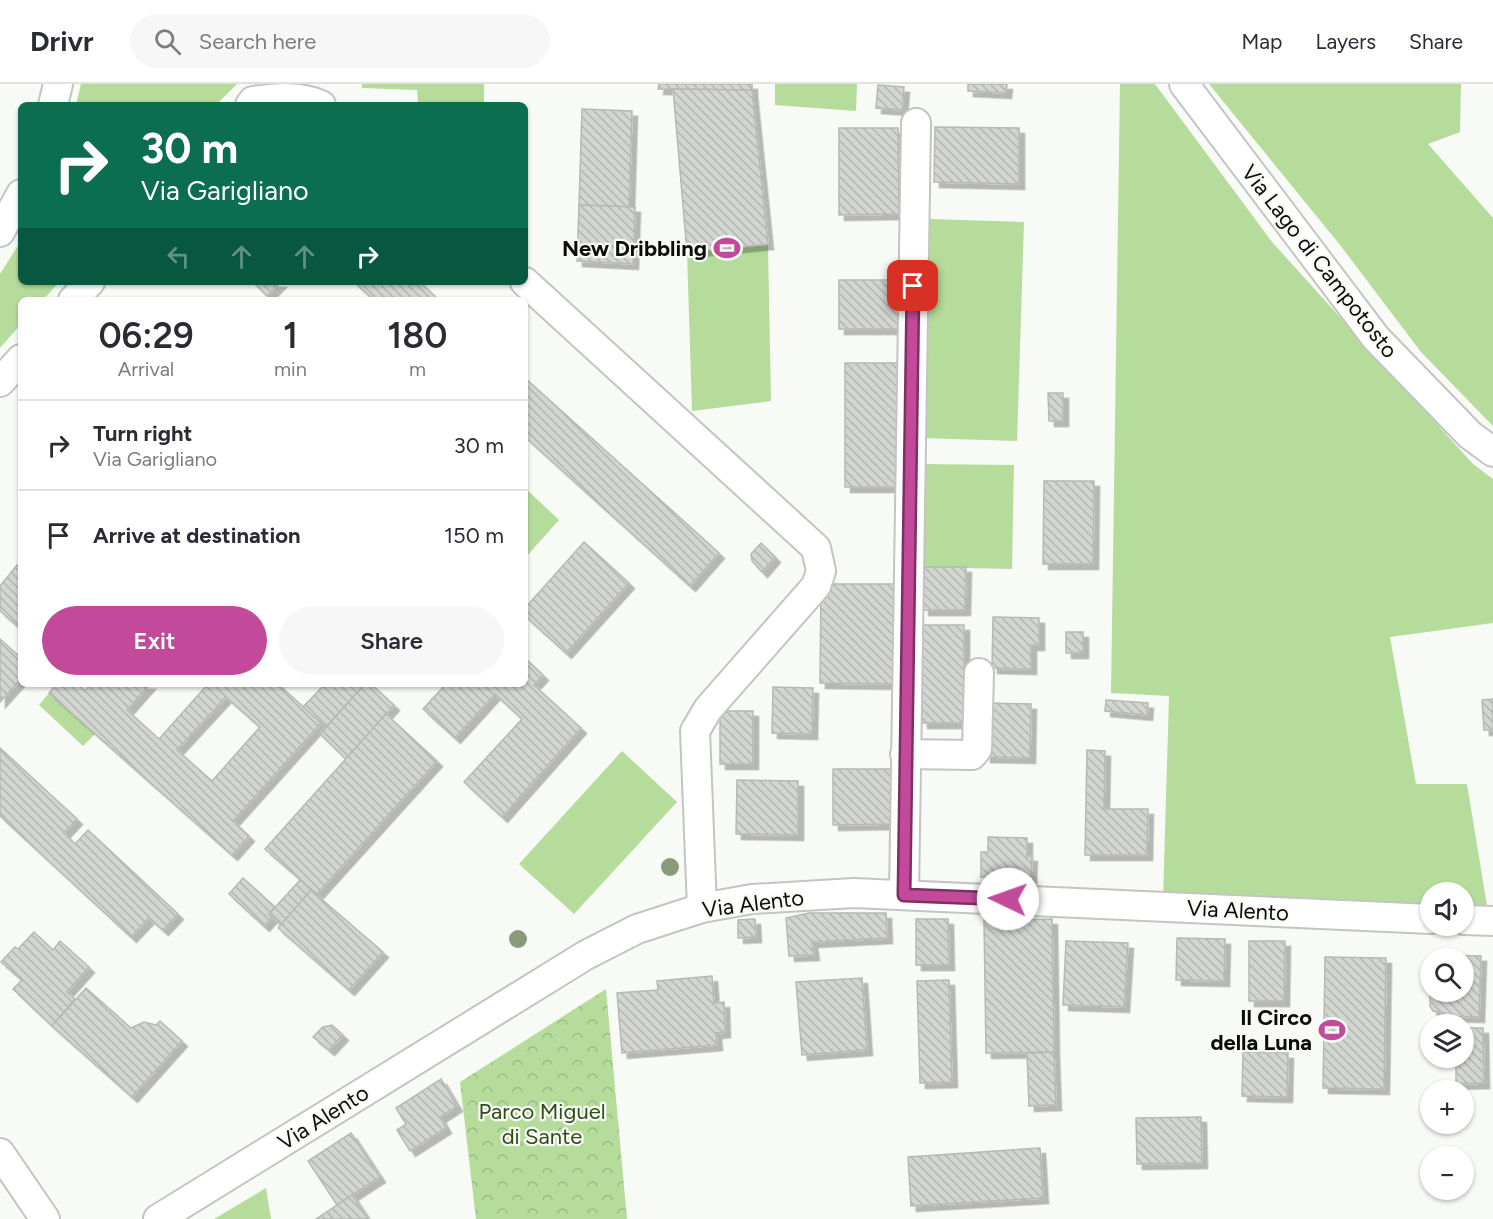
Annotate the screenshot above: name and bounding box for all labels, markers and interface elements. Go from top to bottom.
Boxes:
search box [130,14,550,68]
text: Drivr [30,24,94,58]
icon: search [151,25,184,58]
text: Search here [199,28,316,55]
text: Map [1242,29,1282,54]
text: Layers [1315,29,1376,54]
text: Share [1409,29,1463,54]
text: 30 m [141,123,238,174]
icon: right [42,126,120,204]
street label: Via Lago di Campotosto [1236,159,1404,363]
text: Via Garigliano [141,174,309,207]
sports icon: New Dribbling [712,233,742,263]
place label: New Dribbling [562,235,707,262]
icon: left [162,240,195,273]
icon: ahead [225,240,258,273]
icon: ahead [288,240,321,273]
icon: right [351,240,384,273]
pin [887,260,938,311]
icon: arrive [896,269,929,302]
text: 06:29 [98,314,194,357]
text: 1 [283,314,298,357]
text: 180 [387,314,448,357]
text: Arrival [118,357,174,381]
text: min [274,357,307,381]
text: m [409,357,426,381]
text: Turn right [93,420,192,447]
icon: right [42,429,75,462]
text: 30 m [454,432,504,459]
text: Via Garigliano [93,447,217,471]
icon: arrive [42,519,75,552]
text: Arrive at destination [93,522,301,549]
text: 150 m [444,522,504,549]
button: Exit [42,606,267,675]
button: Share [279,606,504,675]
position arrow [976,867,1040,931]
map controls [1420,882,1474,1200]
button: sound [1420,882,1474,936]
street label: Via Alento [701,884,805,923]
street label: Via Alento [1186,894,1290,927]
button: search [1420,948,1474,1002]
place label: Il Circo della Luna [1210,1004,1312,1056]
button: layers [1420,1014,1474,1068]
sports icon: Il Circo della Luna [1317,1015,1347,1045]
street label: Via Alento [273,1079,374,1156]
button: + [1420,1080,1474,1134]
park label: Parco Miguel di Sante [478,1098,606,1150]
button: − [1420,1146,1474,1200]

